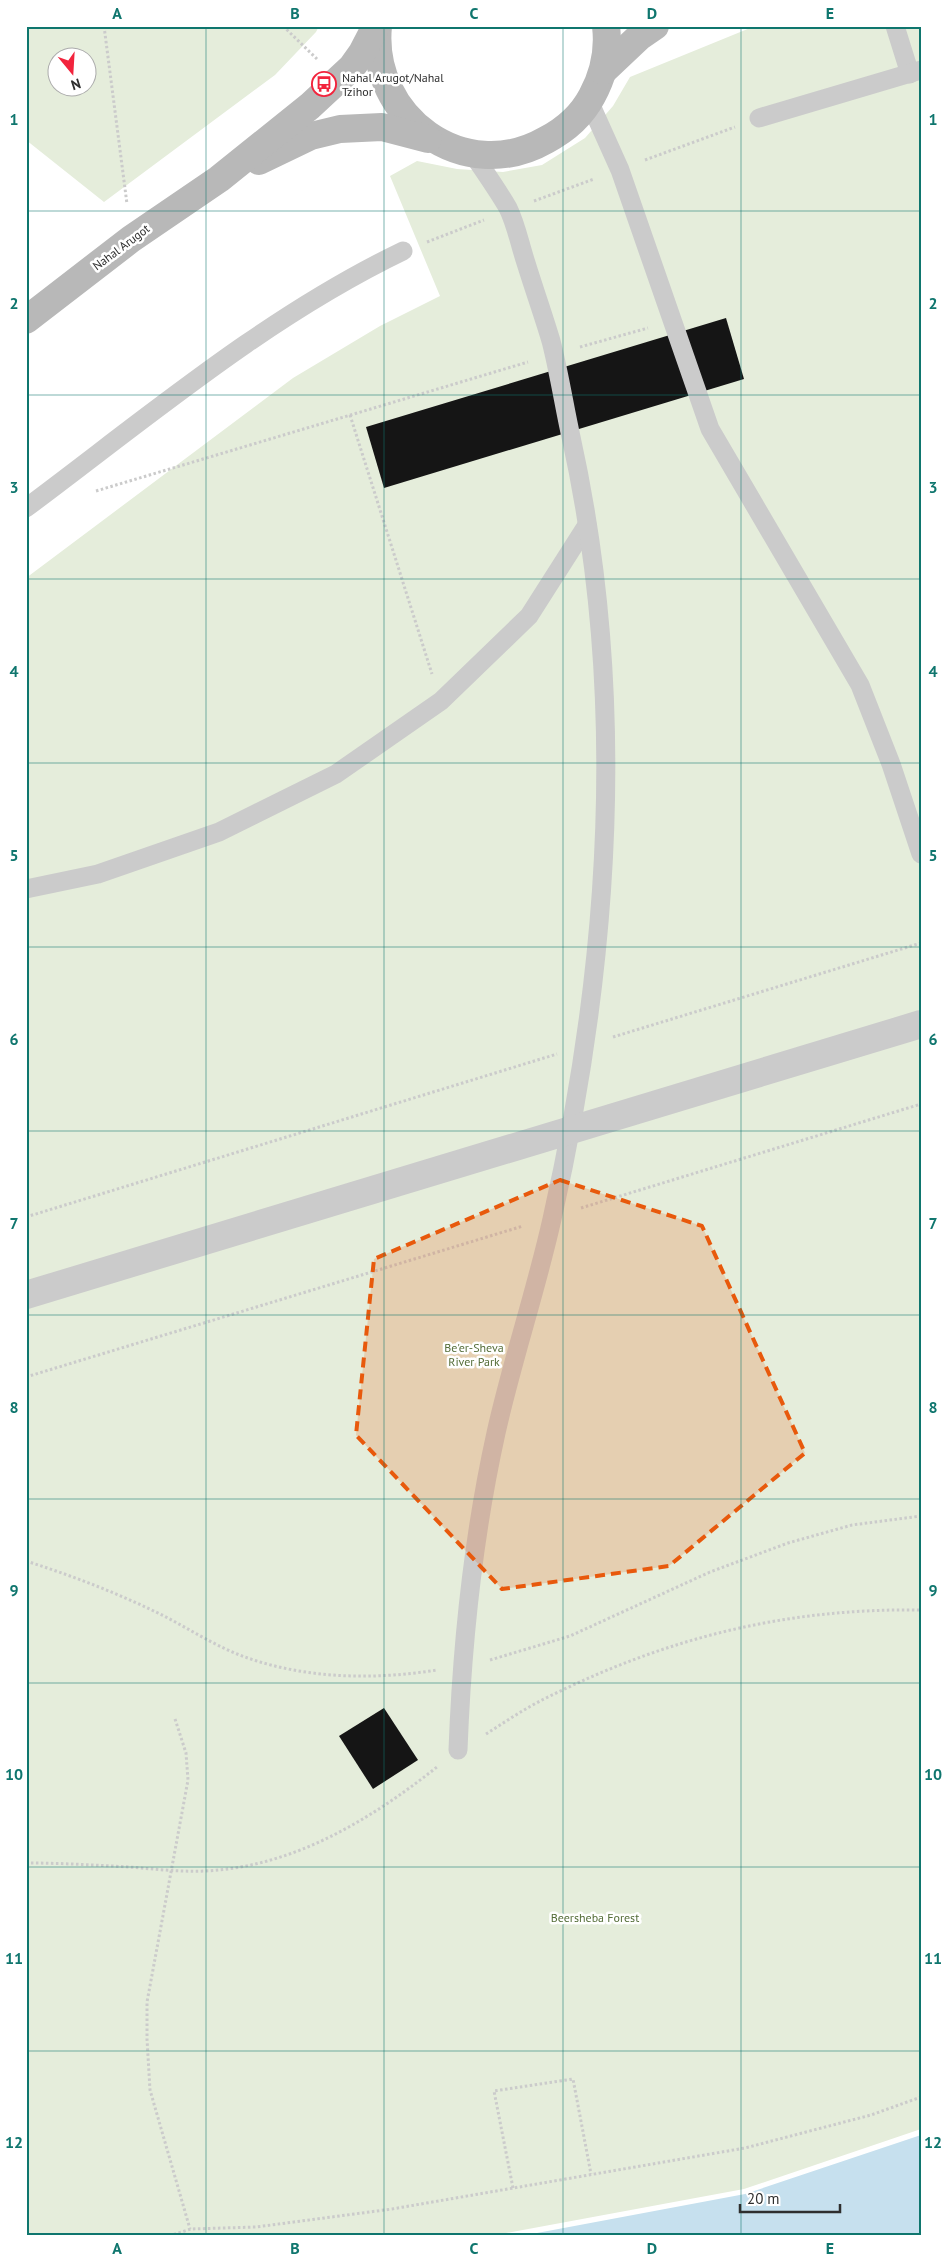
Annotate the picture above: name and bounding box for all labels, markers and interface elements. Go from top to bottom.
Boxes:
text: A [112,3,122,23]
text: B [290,3,300,23]
text: C [470,3,479,23]
text: D [647,3,657,23]
text: E [826,3,834,23]
north arrow [48,48,98,98]
place label: Nahal Arugot/Nahal Tzihor [342,70,444,99]
bus stop icon: Nahal Arugot/Nahal Tzihor [311,71,337,97]
text: N [69,74,83,94]
text: 1 [9,109,19,129]
text: 1 [928,109,938,129]
street label: Nahal Arugot [90,221,152,273]
text: 2 [9,293,19,313]
text: 2 [928,293,938,313]
text: 3 [9,477,19,497]
text: 3 [928,477,938,497]
text: 4 [9,661,19,681]
text: 4 [928,661,938,681]
text: 5 [9,845,19,865]
text: 5 [928,845,938,865]
text: 6 [9,1029,19,1049]
text: 6 [928,1029,938,1049]
text: 7 [9,1213,19,1233]
text: 7 [928,1213,938,1233]
park label: Be'er-Sheva River Park [444,1340,504,1369]
text: 8 [9,1397,19,1417]
text: 8 [928,1397,938,1417]
text: 9 [9,1580,19,1600]
text: 9 [928,1580,938,1600]
text: 10 [5,1764,23,1784]
text: 10 [924,1764,942,1784]
park label: Beersheba Forest [551,1910,639,1925]
text: 11 [5,1948,23,1968]
text: 11 [924,1948,942,1968]
text: 12 [5,2132,23,2152]
text: 12 [924,2132,942,2152]
scale bar [740,2182,840,2214]
text: 20 m [747,2189,780,2208]
text: A [112,2238,122,2258]
text: B [290,2238,300,2258]
text: C [470,2238,479,2258]
text: D [647,2238,657,2258]
text: E [826,2238,834,2258]

